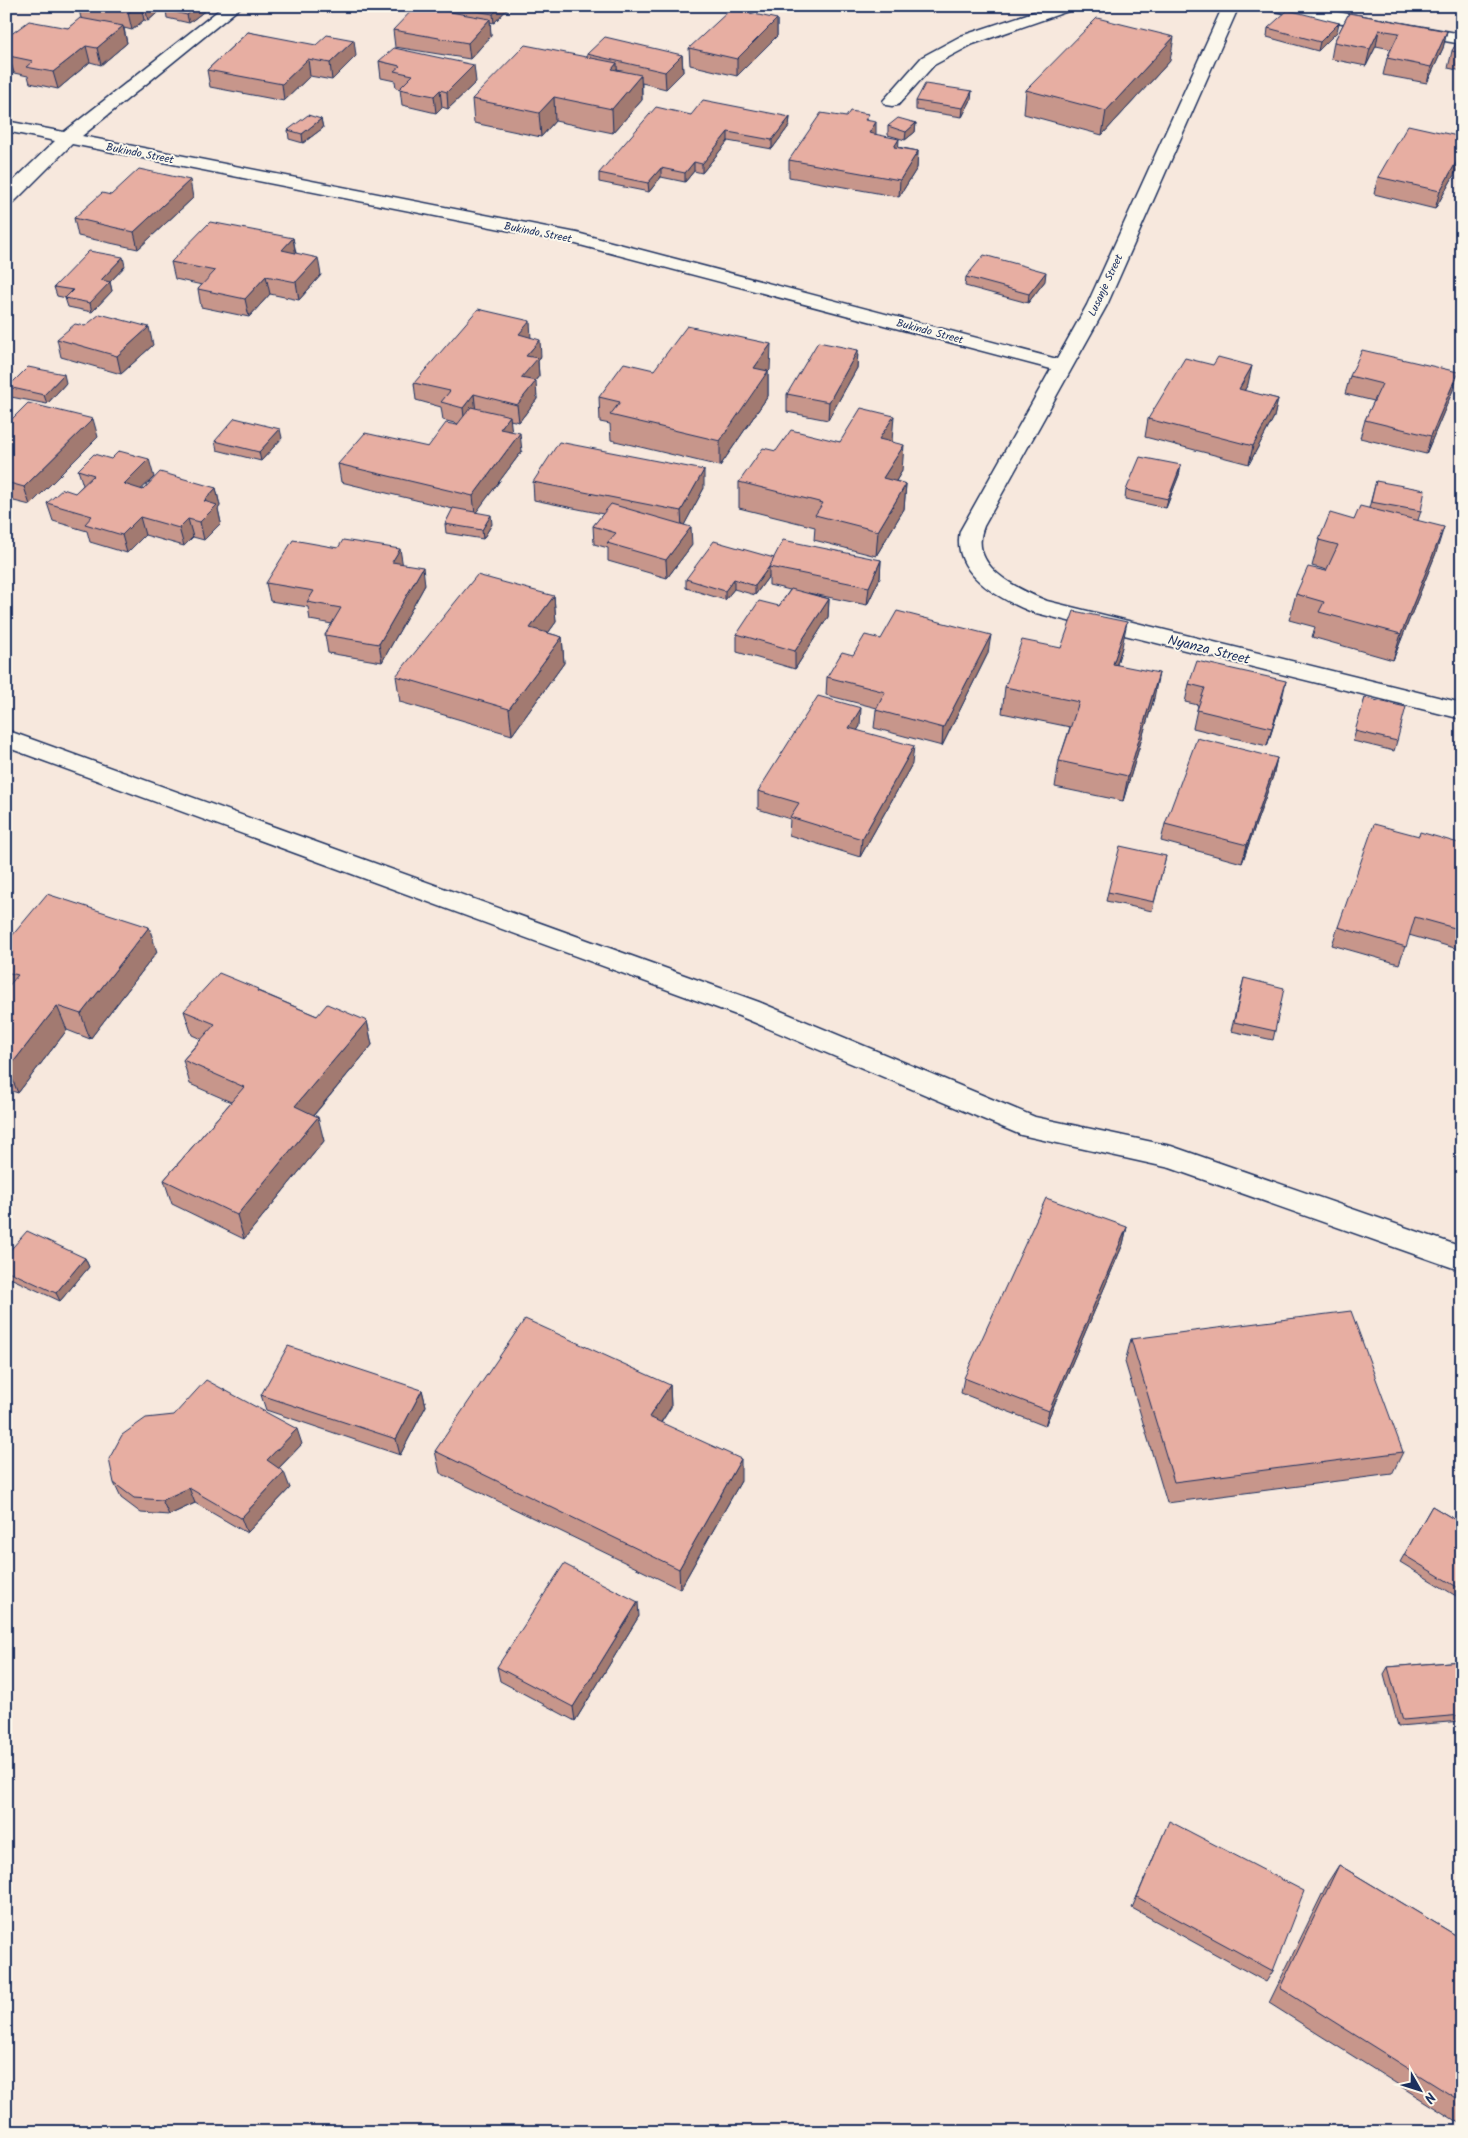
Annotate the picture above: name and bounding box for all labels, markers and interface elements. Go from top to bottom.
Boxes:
street label: Bukindo Street [104,139,176,170]
street label: Bukindo Street [502,218,574,249]
street label: Lusanje Street [1084,251,1129,320]
street label: Bukindo Street [894,314,966,350]
street label: Nyanza Street [1165,629,1253,671]
north arrow [1396,2066,1446,2116]
text: N [1418,2087,1441,2108]

